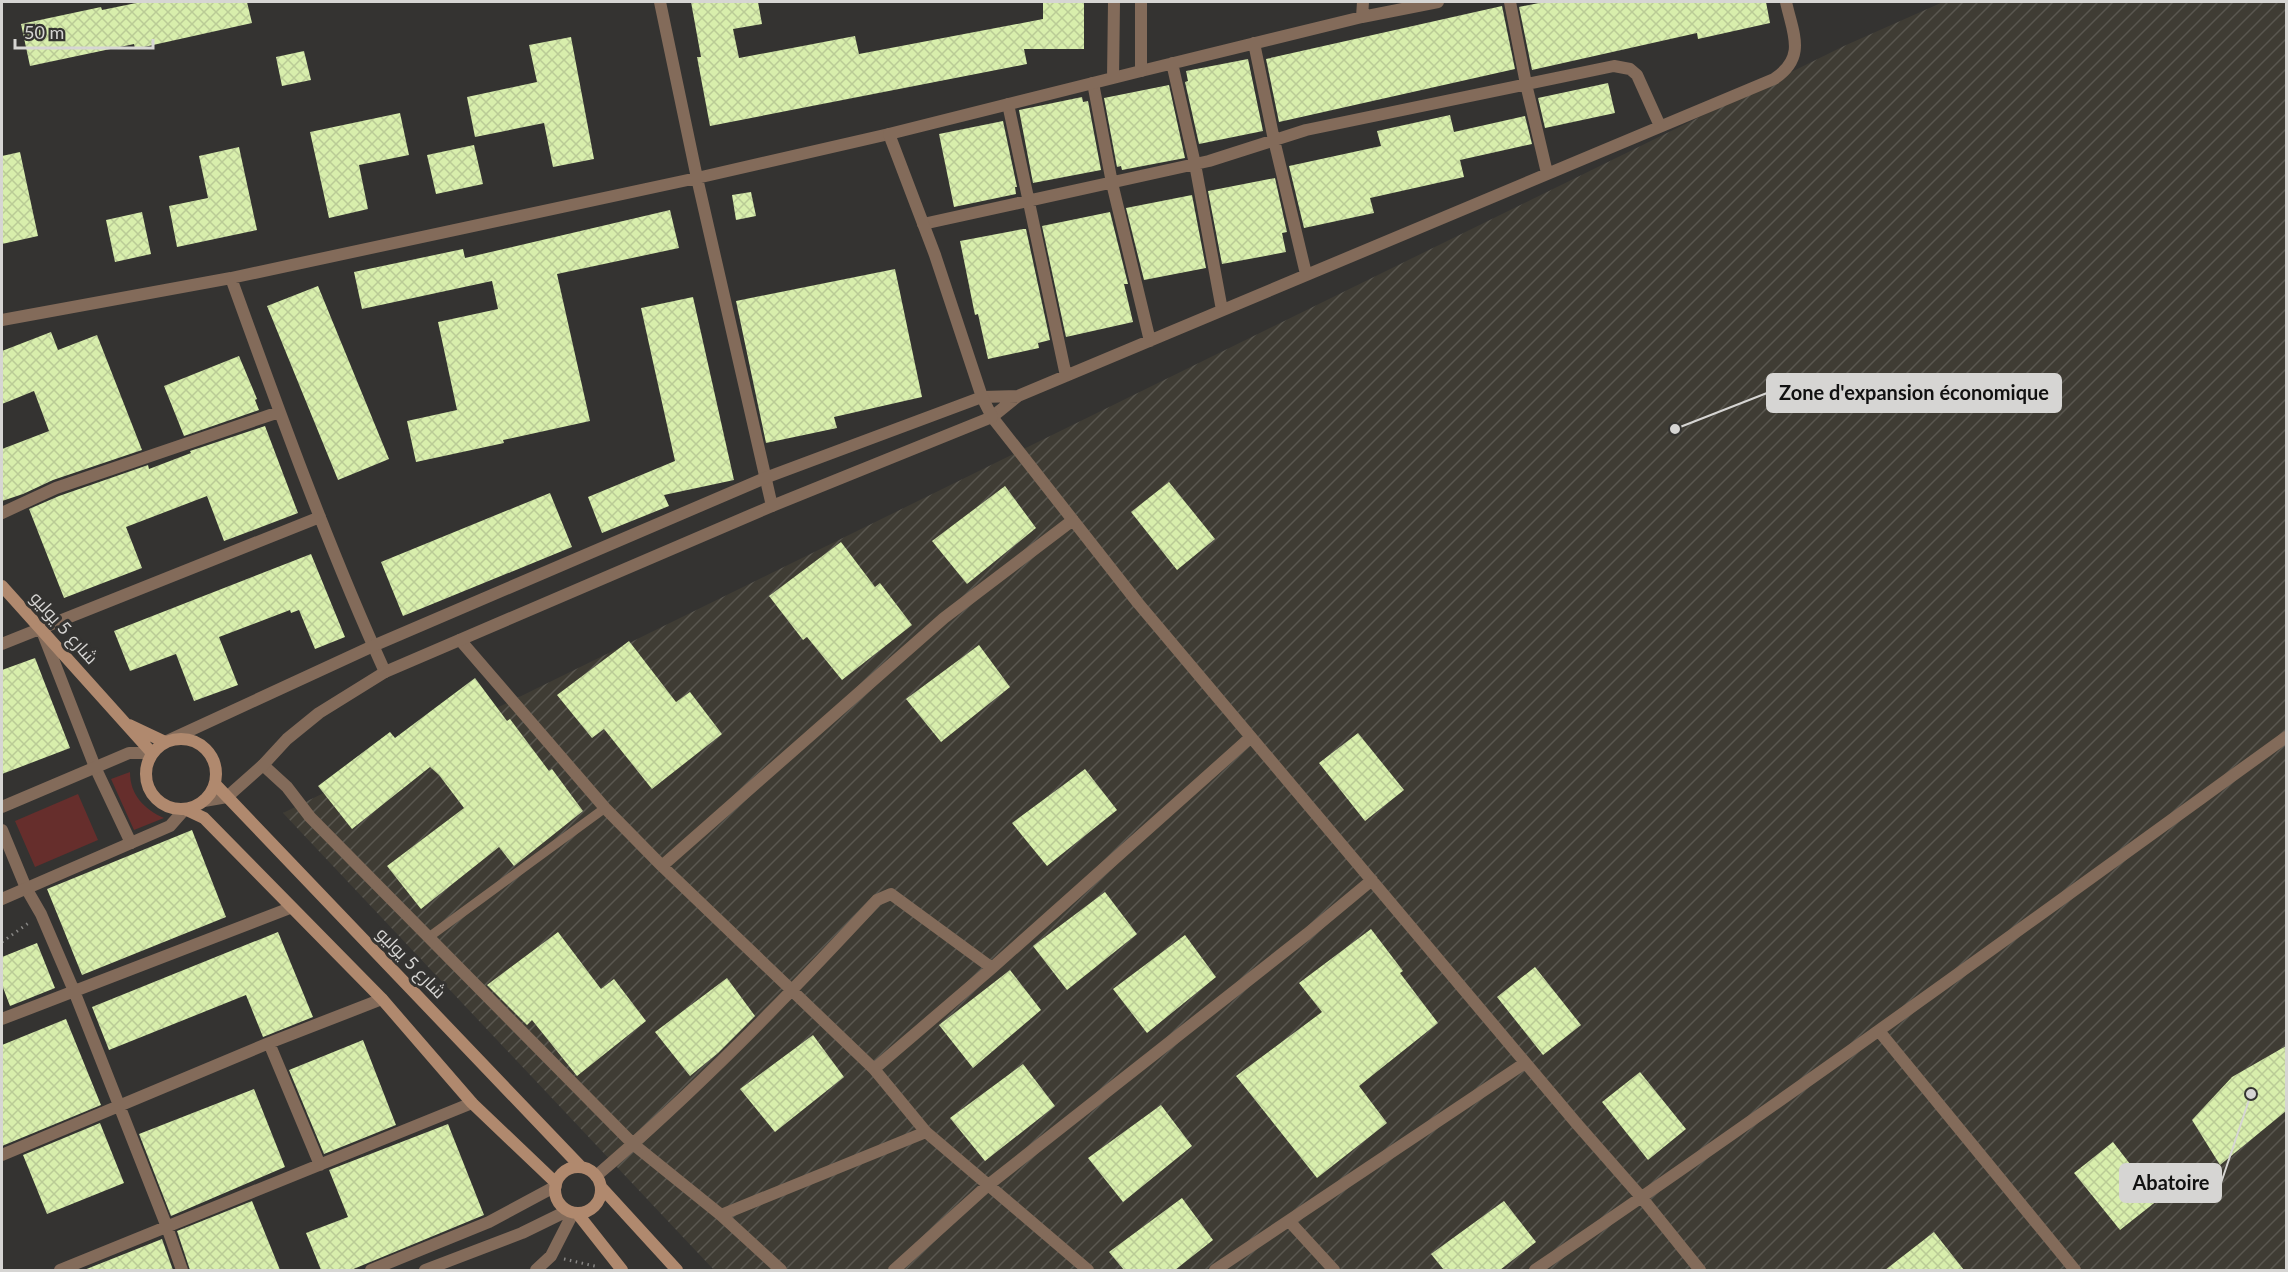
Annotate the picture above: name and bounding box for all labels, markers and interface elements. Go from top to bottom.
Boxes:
scale bar [15,12,153,50]
text: 50 m [24,21,64,43]
callout: Zone d'expansion économique [1767,374,2061,412]
text: Zone d'expansion économique [1779,380,2049,404]
street label: شارع 5 يوليو [25,586,103,670]
street label: شارع 5 يوليو [371,922,451,1004]
callout: Abatoire [2120,1164,2221,1202]
text: Abatoire [2131,1170,2210,1194]

